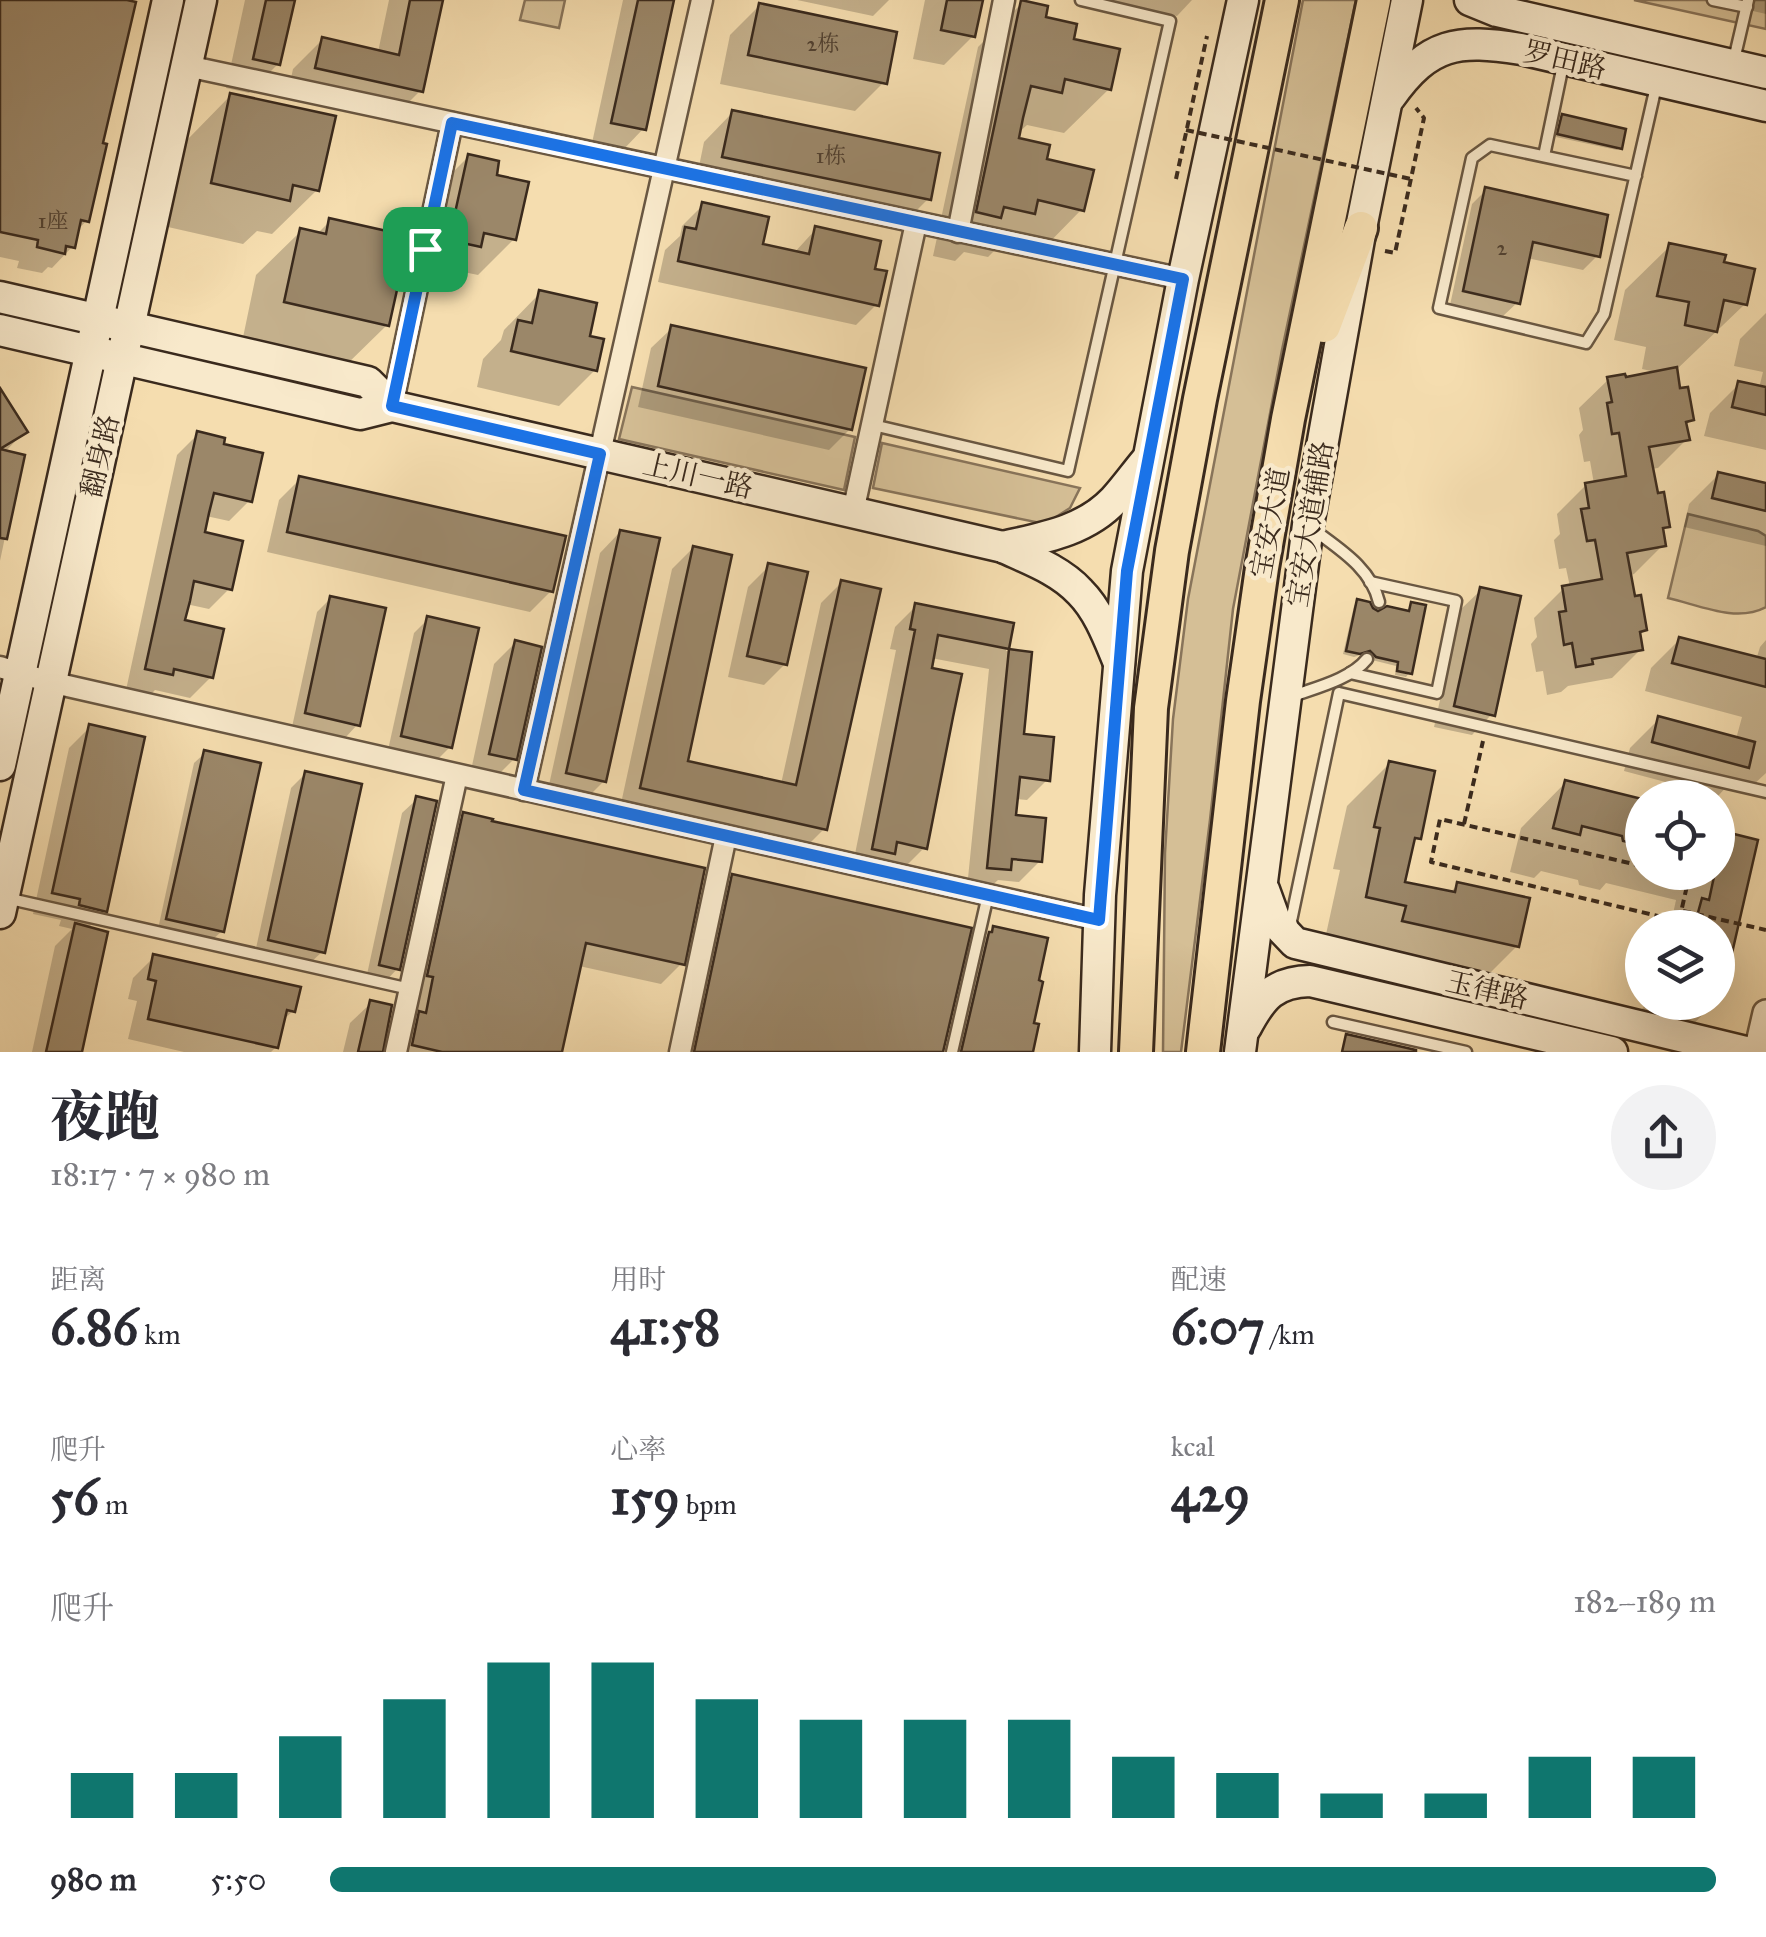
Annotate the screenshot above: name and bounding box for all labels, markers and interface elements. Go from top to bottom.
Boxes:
house number: 2栋 [807,30,839,57]
street label: 罗田路 [1520,33,1610,87]
house number: 1栋 [816,142,846,169]
house number: 1座 [38,207,68,234]
pin [383,207,468,292]
icon: arrive [398,222,453,277]
house number: 2 [1497,234,1508,261]
street label: 翻身路 [73,411,127,501]
street label: 宝安大道辅路 [1280,438,1340,610]
street label: 上川一路 [639,446,757,506]
street label: 宝安大道 [1243,465,1297,581]
map controls [1625,780,1735,1020]
button: locate [1625,780,1735,890]
button: layers [1625,910,1735,1020]
street label: 玉律路 [1442,963,1532,1017]
text: 夜跑 [50,1084,160,1151]
button: share [1611,1085,1716,1190]
text: 18:17 · 7 × 980 m [50,1155,270,1194]
text: 距离 [50,1262,106,1297]
text: 用时 [610,1262,666,1297]
text: 配速 [1171,1262,1227,1297]
text: 6.86 [50,1297,138,1358]
text: 41:58 [610,1297,720,1358]
text: 6:07 [1171,1297,1265,1358]
text: km [138,1317,181,1352]
text: /km [1265,1317,1315,1352]
text: kcal [1171,1429,1215,1464]
text: 爬升 [50,1432,106,1467]
text: 心率 [610,1432,666,1467]
text: 429 [1171,1464,1250,1525]
text: 56 [50,1467,99,1528]
text: 159 [610,1467,680,1528]
text: m [99,1487,128,1522]
text: bpm [680,1487,737,1522]
text: 182–189 m [1573,1582,1716,1621]
text: 爬升 [50,1589,114,1628]
text: 980 m [50,1860,137,1899]
text: 5:50 [210,1860,266,1899]

